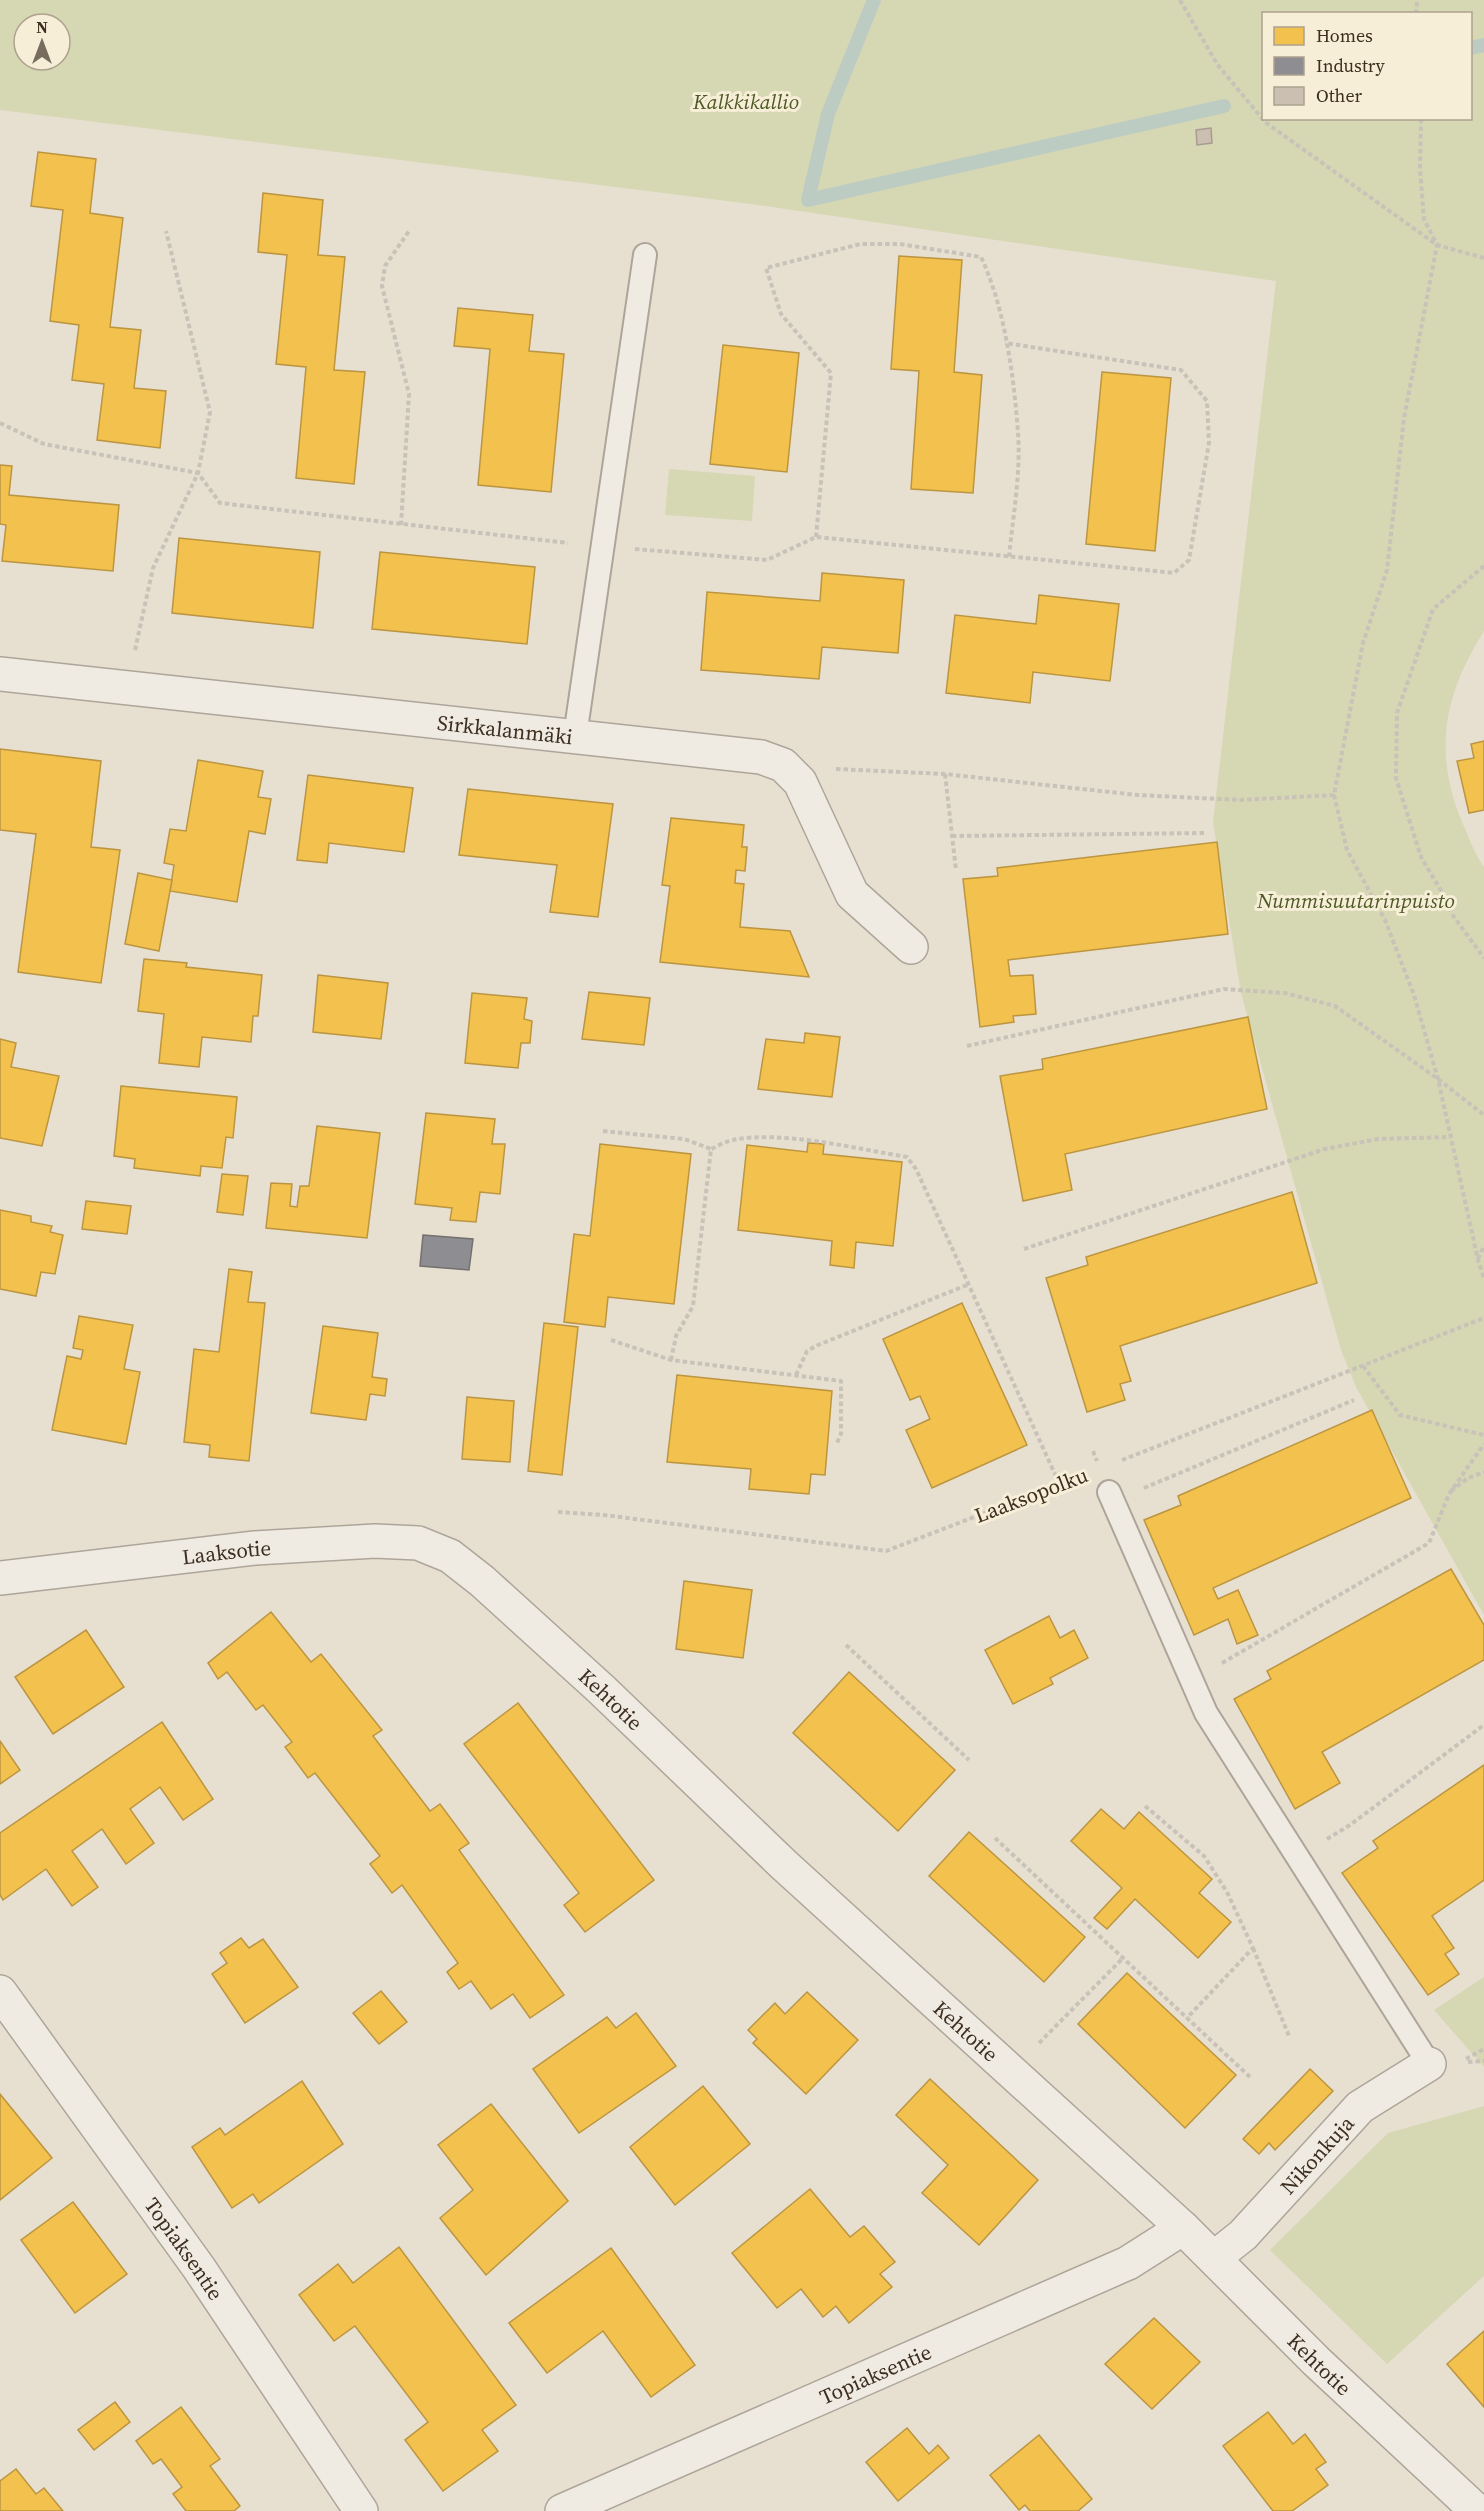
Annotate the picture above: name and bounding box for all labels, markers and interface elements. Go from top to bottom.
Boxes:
north arrow [12,12,72,72]
legend [1262,12,1472,120]
text: N [36,16,48,38]
text: Homes [1316,23,1373,48]
text: Industry [1316,53,1386,78]
text: Other [1316,83,1363,108]
park label: Kalkkikallio [692,87,799,116]
street label: Sirkkalanmäki [436,707,574,751]
park label: Nummisuutarinpuisto [1256,886,1455,915]
street label: Laaksopolku [970,1460,1092,1530]
street label: Laaksotie [180,1533,272,1571]
street label: Kehtotie [573,1661,650,1736]
street label: Kehtotie [927,1994,1005,2068]
street label: Nikonkuja [1273,2109,1360,2200]
street label: Topiaksentie [138,2191,231,2306]
street label: Kehtotie [1281,2326,1358,2402]
street label: Topiaksentie [815,2337,936,2411]

